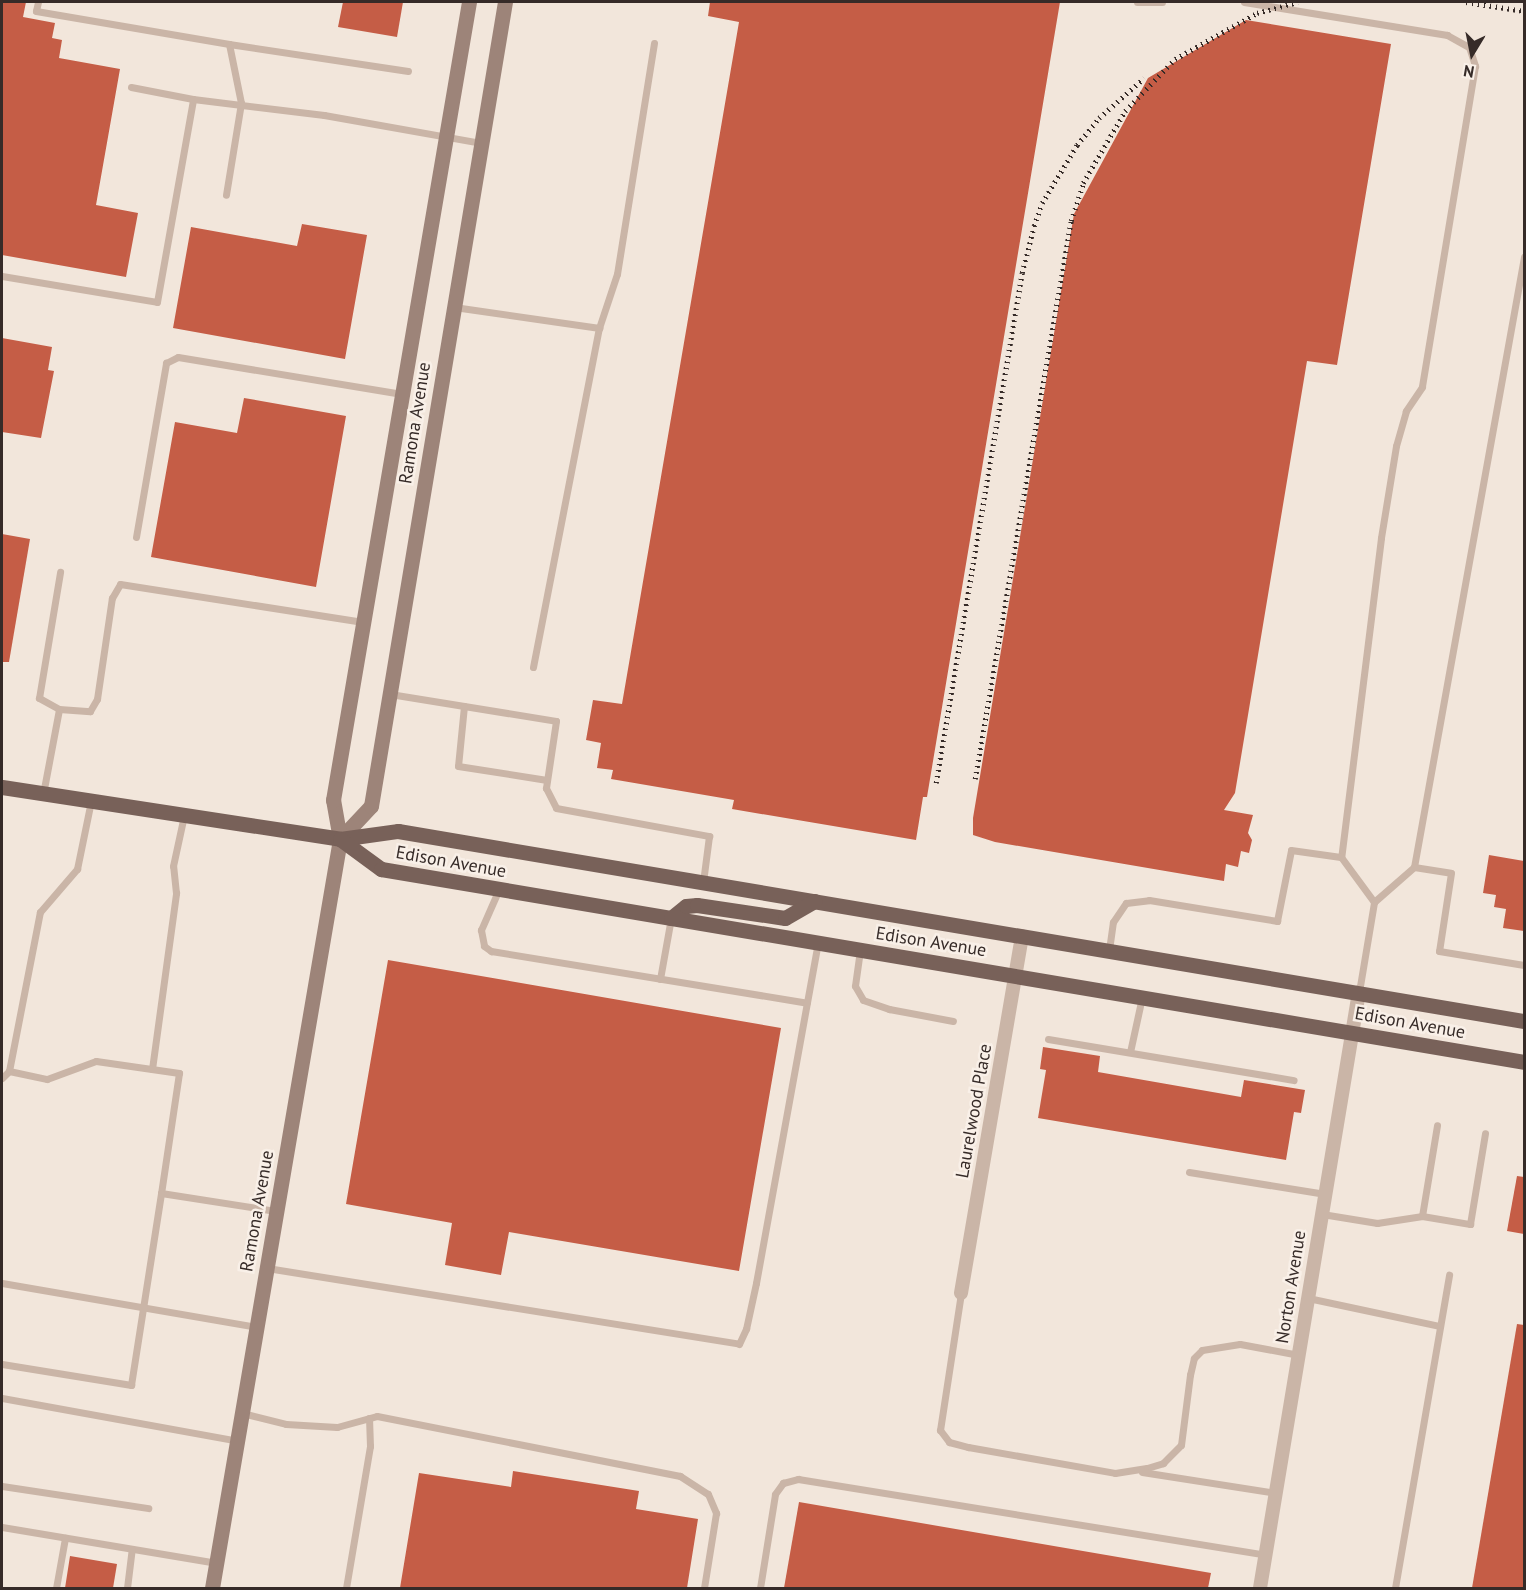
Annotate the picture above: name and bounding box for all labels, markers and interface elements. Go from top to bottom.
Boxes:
north arrow [1442,24,1502,84]
text: N [1462,61,1476,82]
street label: Ramona Avenue [395,360,435,486]
street label: Edison Avenue [394,842,508,882]
street label: Edison Avenue [874,923,988,961]
street label: Edison Avenue [1353,1003,1467,1043]
street label: Laurelwood Place [952,1042,996,1180]
street label: Ramona Avenue [236,1148,278,1274]
street label: Norton Avenue [1271,1229,1311,1345]

